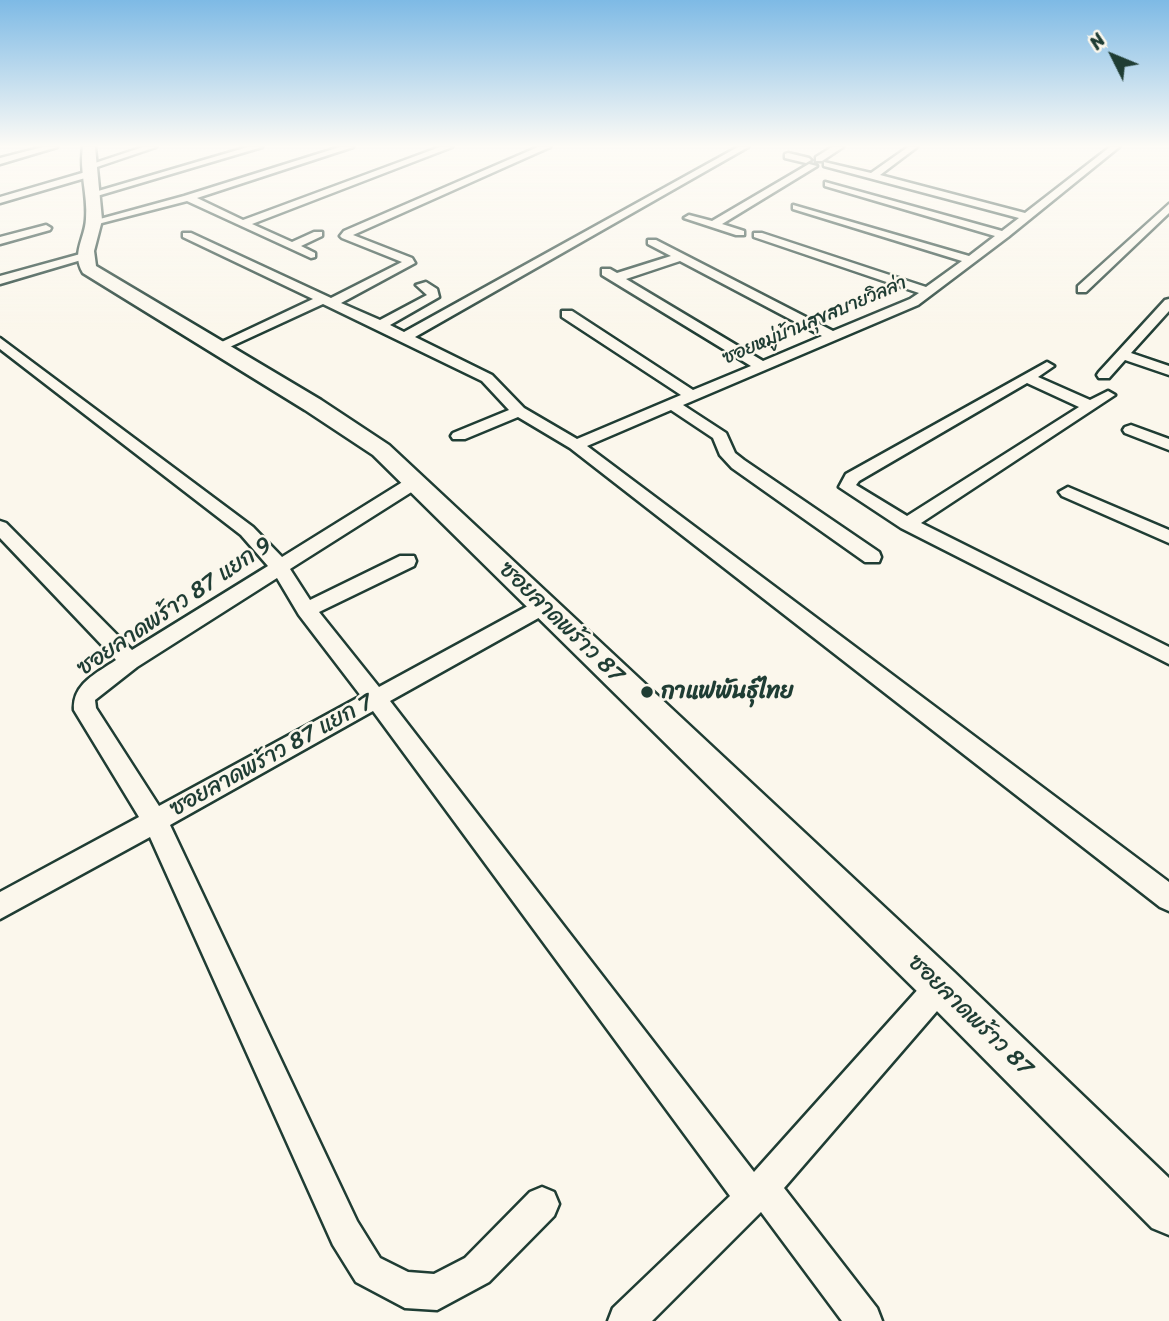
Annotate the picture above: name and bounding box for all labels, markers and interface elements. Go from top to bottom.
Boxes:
north arrow [1078,21,1148,91]
text: N [1081,25,1114,57]
street label: ซอยหมู่บ้านสุขสบายวิลล่า [720,272,910,370]
street label: ซอยลาดพร้าว 87 แยก 9 [72,532,278,682]
street label: ซอยลาดพร้าว 87 [493,556,629,690]
place label: กาแฟพันธ์ุไทย [661,678,794,706]
marker: กาแฟพันธ์ุไทย [639,684,655,700]
street label: ซอยลาดพร้าว 87 แยก 7 [166,689,378,823]
street label: ซอยลาดพร้าว 87 [902,949,1038,1083]

